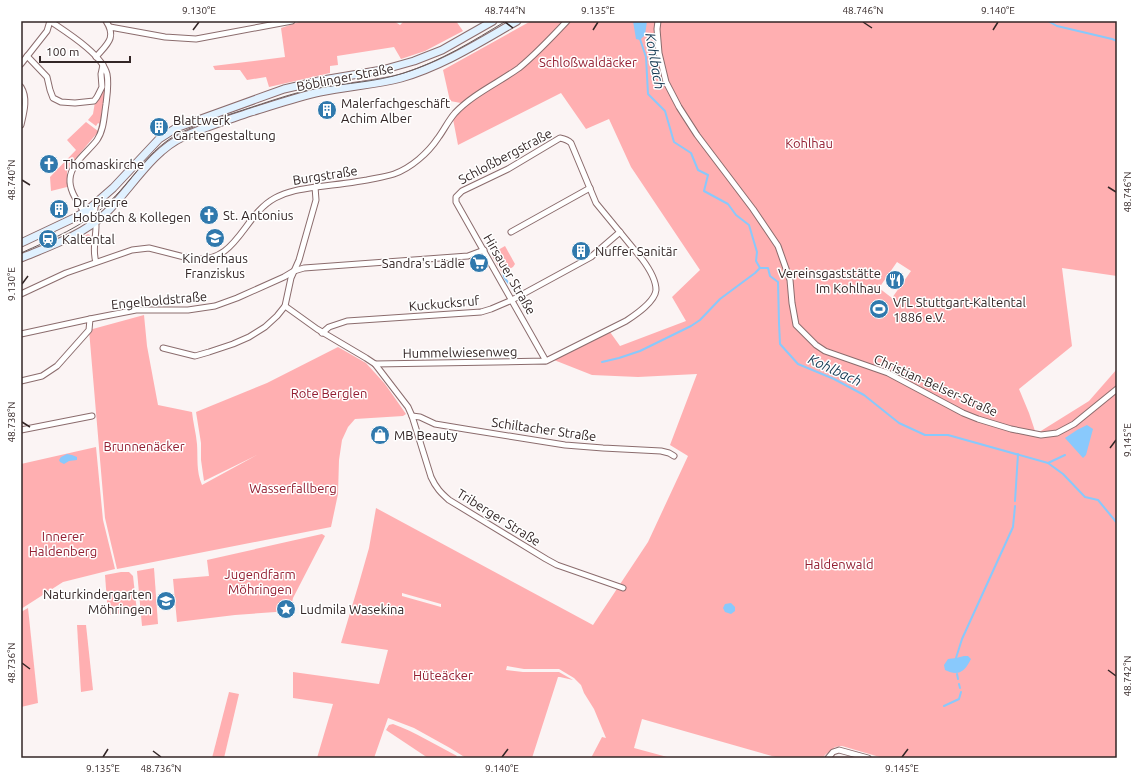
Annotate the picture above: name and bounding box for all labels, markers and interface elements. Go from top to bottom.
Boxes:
text: 9.130°E [182,5,216,16]
text: 48.744°N [484,5,526,16]
text: 9.135°E [581,5,615,16]
text: 48.746°N [842,5,884,16]
text: 9.140°E [981,5,1015,16]
water label: Kohlbach [642,32,668,90]
scale bar [40,38,130,64]
text: 100 m [46,45,79,58]
park label: Schloßwaldäcker [539,55,637,69]
street label: Böblinger Straße [295,61,395,93]
place label: Malerfachgeschäft Achim Alber [341,96,450,125]
building icon: Malerfachgeschäft Achim Alber [316,99,338,121]
place label: Blattwerk Gartengestaltung [173,113,276,142]
building icon: Blattwerk Gartengestaltung [148,116,170,138]
street label: Schloßbergstraße [456,125,554,187]
park label: Kohlhau [785,136,833,150]
church icon: Thomaskirche [38,153,60,175]
place label: Thomaskirche [63,157,144,171]
text: 48.740°N [6,159,17,201]
street label: Burgstraße [292,163,358,187]
text: 48.746°N [1122,171,1133,213]
place label: Dr. Pierre Hobbach & Kollegen [73,195,191,224]
building icon: Dr. Pierre Hobbach & Kollegen [48,198,70,220]
church icon: St. Antonius [198,204,220,226]
place label: St. Antonius [223,208,294,222]
school or university icon: Kinderhaus Franziskus [204,227,226,249]
station icon: Kaltental [37,228,59,250]
street label: Hirsauer Straße [481,231,539,317]
place label: Kaltental [62,232,115,246]
building icon: Nuffer Sanitär [570,240,592,262]
place label: Nuffer Sanitär [595,244,678,258]
place label: Kinderhaus Franziskus [182,251,248,280]
supermarket icon: Sandra's Lädle [468,252,490,274]
place label: Sandra's Lädle [382,256,465,270]
place label: Vereinsgaststätte Im Kohlhau [778,266,881,295]
text: 9.130°E [6,267,17,301]
restaurant icon: Vereinsgaststätte Im Kohlhau [884,269,906,291]
street label: Engelboldstraße [110,289,208,311]
street label: Kuckucksruf [408,293,480,313]
place label: VfL Stuttgart-Kaltental 1886 e.V. [893,295,1026,324]
sports icon: VfL Stuttgart-Kaltental 1886 e.V. [868,298,890,320]
street label: Hummelwiesenweg [402,344,518,360]
water label: Kohlbach [806,351,864,389]
street label: Christian-Belser-Straße [872,351,1000,419]
park label: Rote Berglen [291,386,367,400]
text: 48.738°N [6,401,17,443]
street label: Schiltacher Straße [491,415,597,443]
text: 9.145°E [1122,423,1133,457]
shop icon: MB Beauty [369,424,391,446]
place label: MB Beauty [394,428,457,442]
park label: Brunnenäcker [103,439,185,453]
park label: Wasserfallberg [249,481,337,495]
street label: Triberger Straße [455,486,543,548]
park label: Innerer Haldenberg [29,529,97,558]
park label: Haldenwald [804,557,874,571]
park label: Jugendfarm Möhringen [224,567,296,596]
place label: Naturkindergarten Möhringen [43,587,152,616]
school or university icon: Naturkindergarten Möhringen [155,590,177,612]
place icon: Ludmila Wasekina [275,598,297,620]
place label: Ludmila Wasekina [300,602,404,616]
text: 48.736°N [6,642,17,684]
text: 48.742°N [1122,655,1133,697]
park label: Hüteäcker [413,668,473,682]
text: 9.135°E [86,763,120,774]
text: 48.736°N [140,763,182,774]
text: 9.140°E [485,763,519,774]
text: 9.145°E [885,763,919,774]

